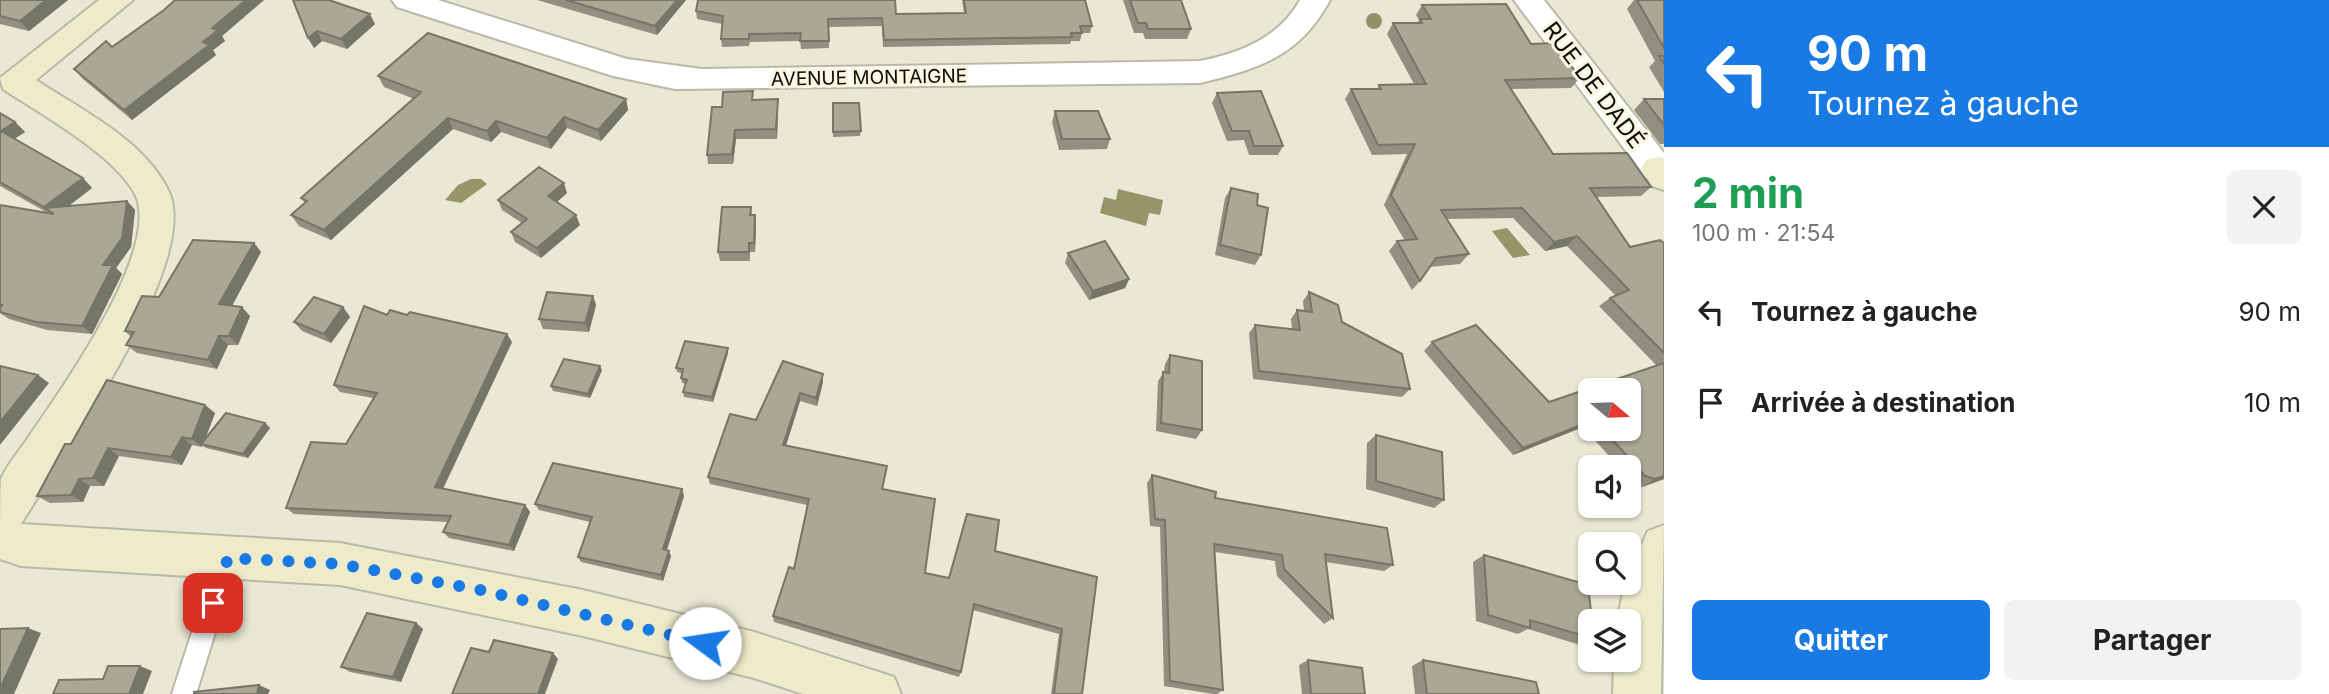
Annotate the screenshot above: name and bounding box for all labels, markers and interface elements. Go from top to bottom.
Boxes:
street label: RUE DE DADÉ [1537,16,1651,154]
text: 90 m [1807,24,1928,83]
icon: left [1692,28,1783,119]
street label: AVENUE MONTAIGNE [771,64,967,91]
text: Tournez à gauche [1807,84,2079,123]
text: 2 min [1692,167,1804,218]
button: close [2227,170,2301,244]
text: 100 m · 21:54 [1692,219,1835,247]
icon: left [1692,293,1730,331]
text: Tournez à gauche [1751,296,1977,327]
text: 90 m [2238,296,2301,327]
north arrow [1578,378,1642,441]
map controls [1578,378,1641,672]
icon: arrive [1692,384,1730,422]
text: Arrivée à destination [1751,387,2016,418]
text: 10 m [2244,387,2301,418]
button: sound [1578,455,1641,518]
button: search [1578,532,1641,595]
pin [183,573,243,633]
icon: arrive [194,584,232,622]
button: Quitter [1692,600,1990,680]
button: Partager [2004,600,2301,680]
position arrow [668,606,742,680]
button: layers [1578,609,1641,672]

